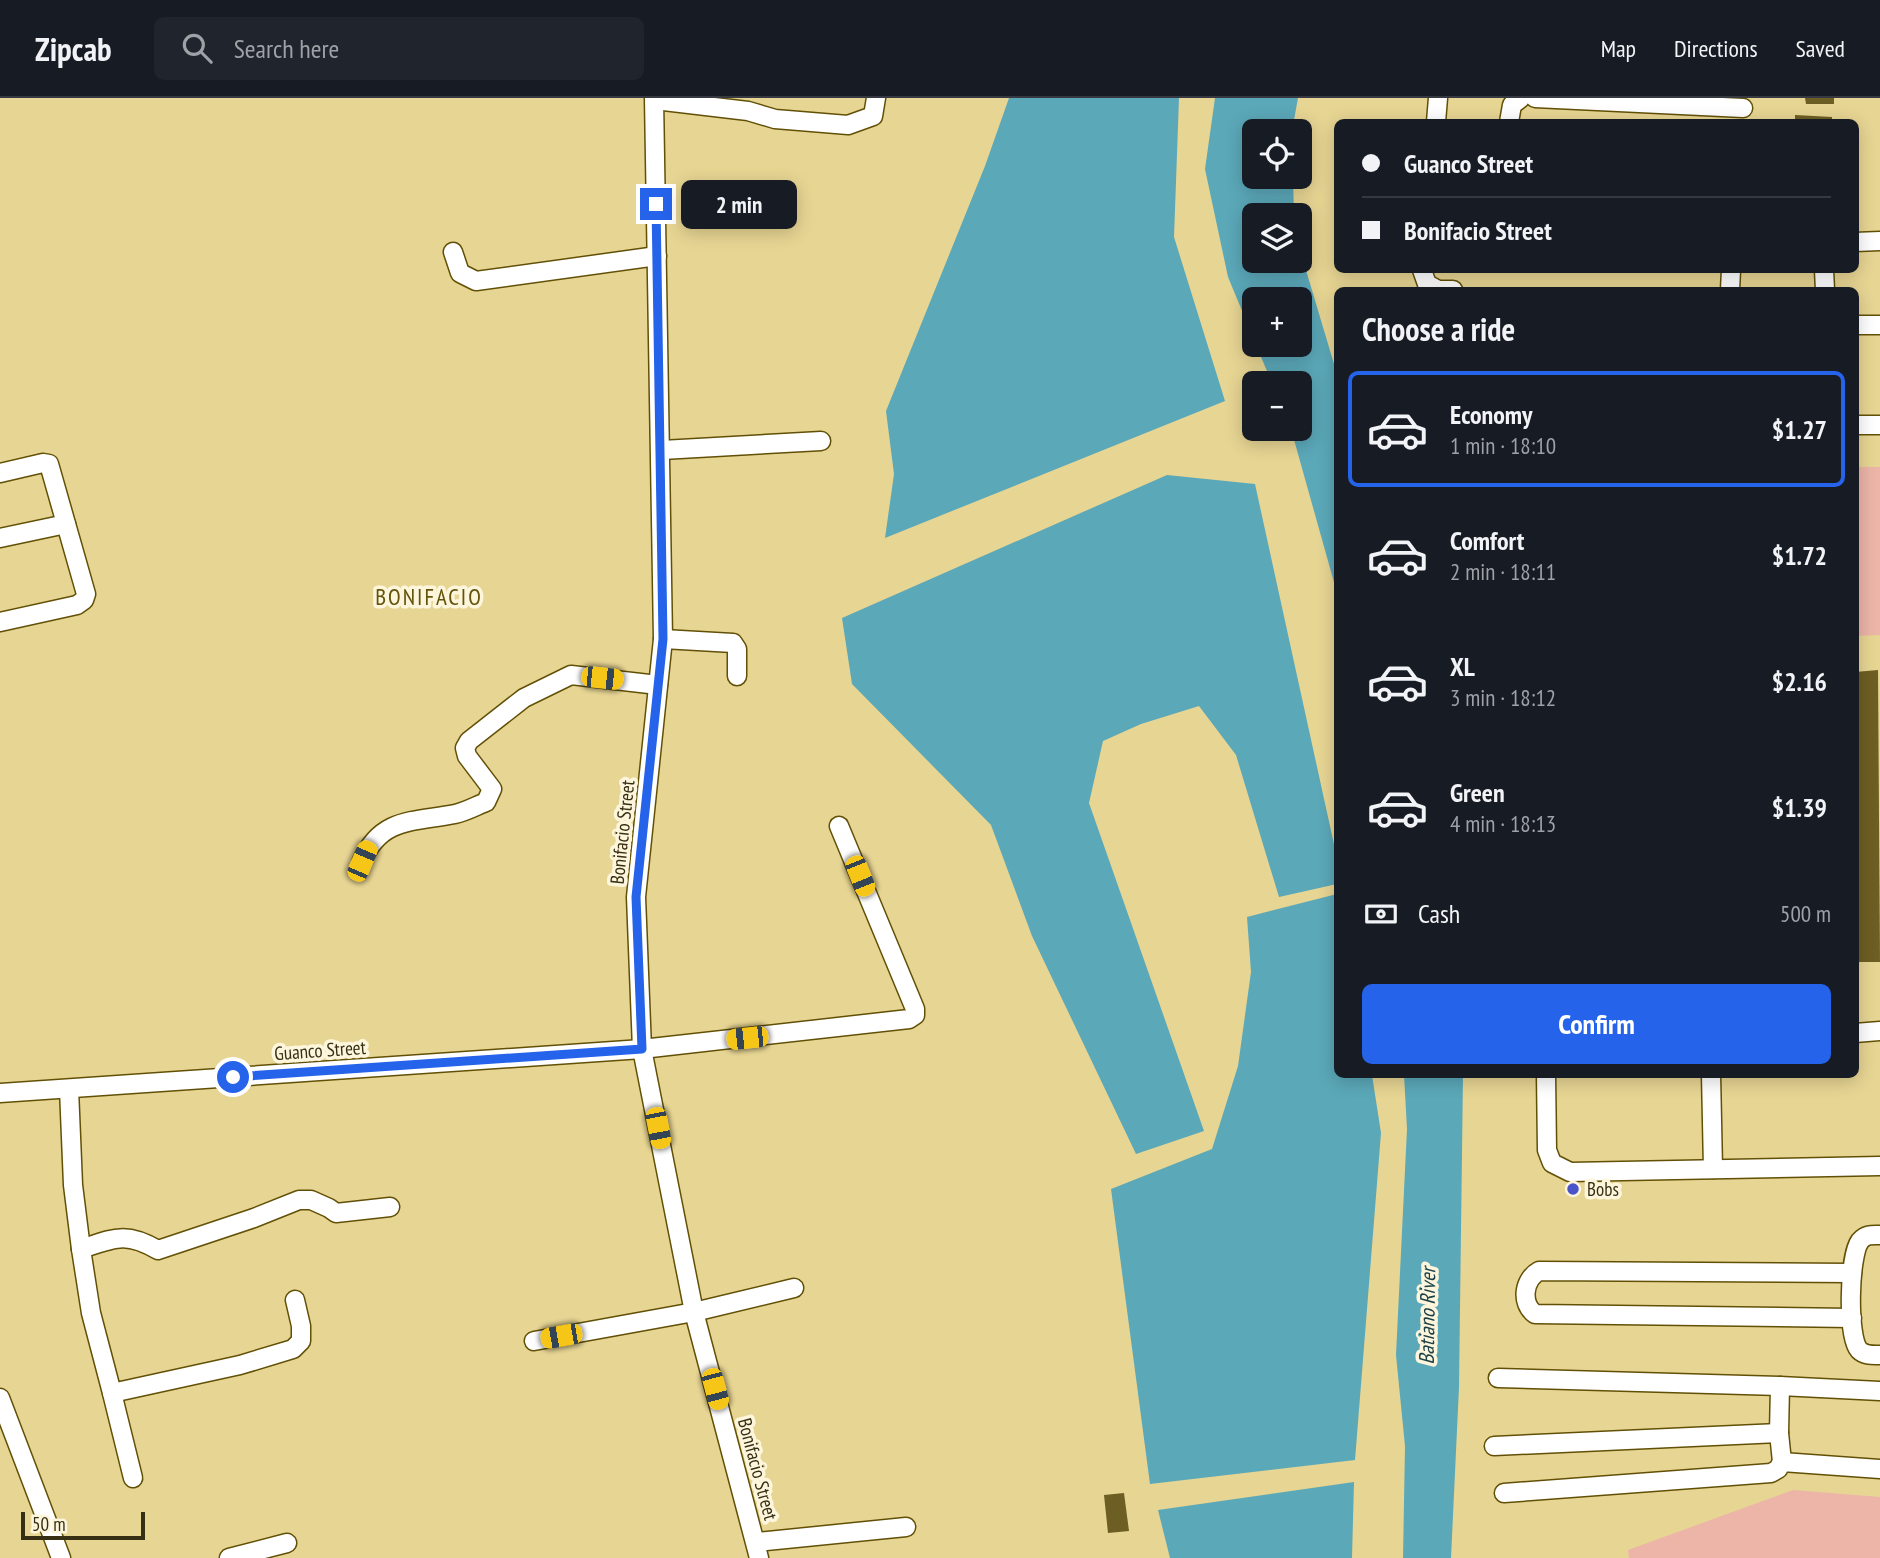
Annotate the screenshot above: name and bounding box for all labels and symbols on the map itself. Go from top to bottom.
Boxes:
callout: 2 min [680,180,796,228]
route end [640,188,672,220]
district label: BONIFACIO [375,582,483,611]
car [581,665,624,691]
street label: Bonifacio Street [605,778,639,885]
car [345,838,380,884]
car [843,853,878,899]
car [726,1025,769,1051]
street label: Guanco Street [274,1035,367,1065]
route start [217,1061,249,1093]
car [644,1105,673,1151]
place label: Bobs [1587,1177,1619,1201]
marker: Bobs [1565,1181,1581,1197]
water label: Batiano River [1413,1264,1441,1365]
car [539,1322,584,1350]
car [700,1366,731,1412]
street label: Bonifacio Street [733,1415,783,1523]
scale bar [21,1509,145,1541]

